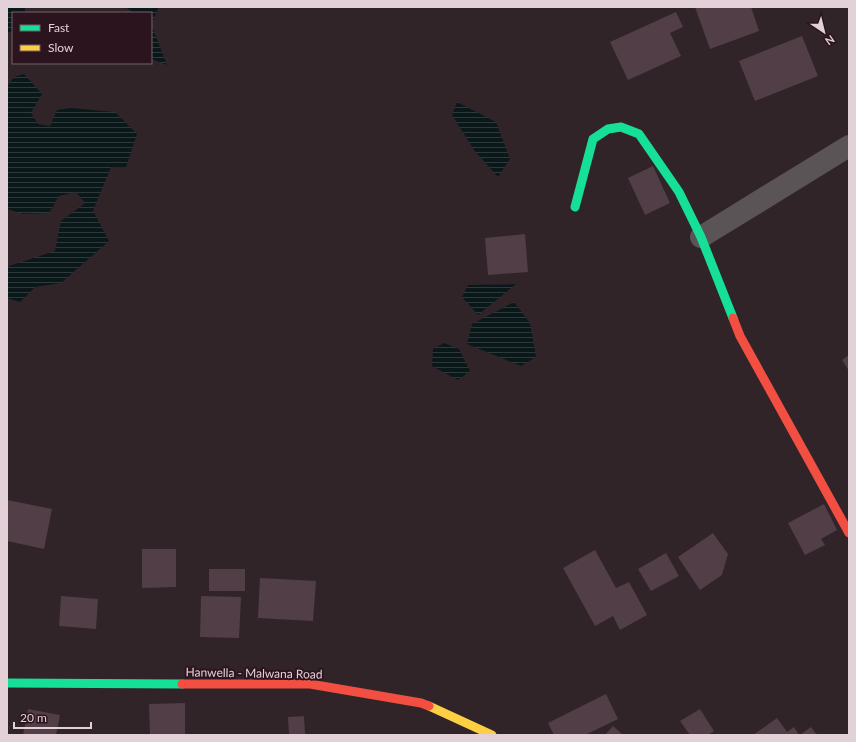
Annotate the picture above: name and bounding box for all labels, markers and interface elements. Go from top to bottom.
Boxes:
legend [12,12,152,64]
north arrow [804,12,844,52]
text: Fast [48,20,70,35]
text: N [823,33,837,48]
text: Slow [48,40,74,55]
street label: Hanwella - Malwana Road [185,664,323,682]
scale bar [14,704,91,730]
text: 20 m [20,710,47,725]

